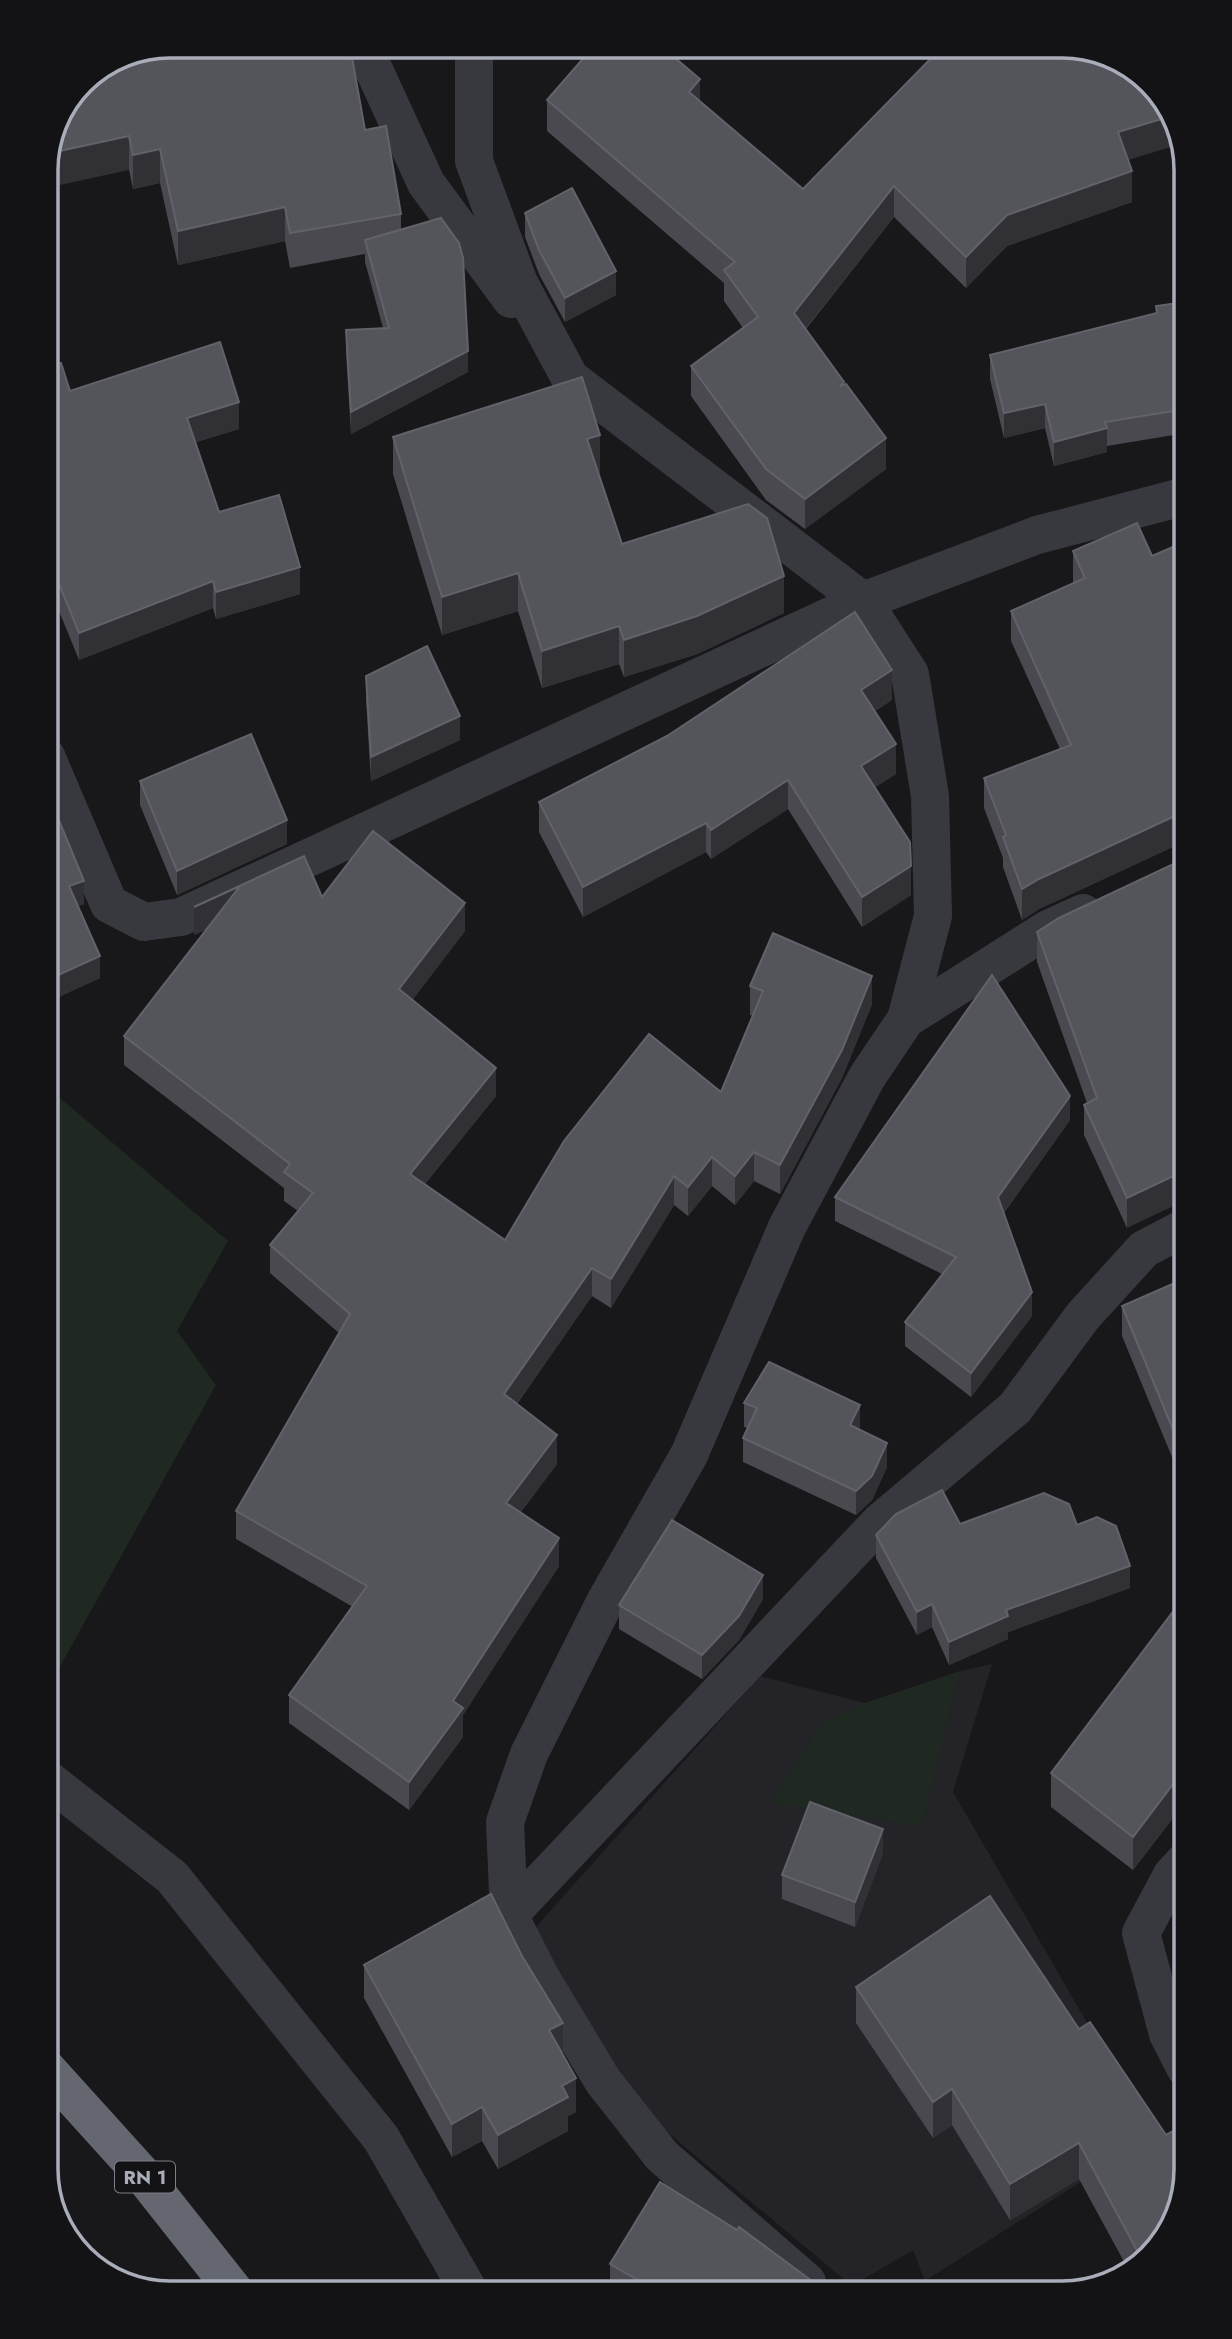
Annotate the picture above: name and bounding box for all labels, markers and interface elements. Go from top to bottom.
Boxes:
road number: RN 1 [115,2162,175,2192]

